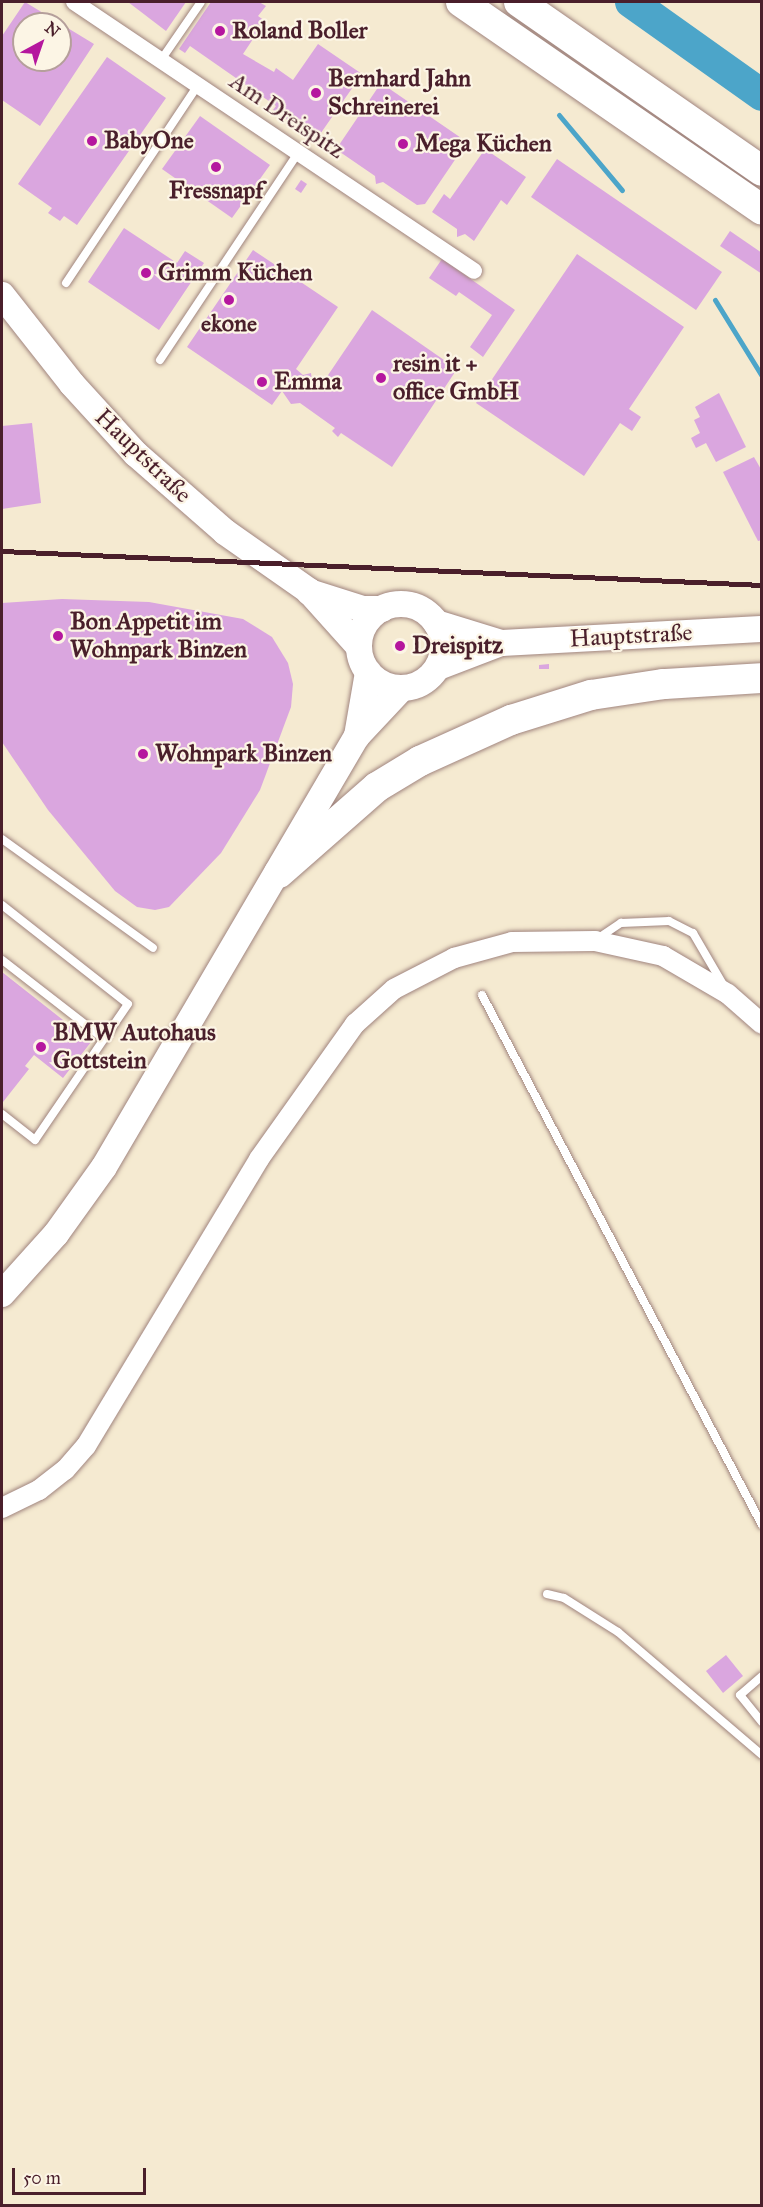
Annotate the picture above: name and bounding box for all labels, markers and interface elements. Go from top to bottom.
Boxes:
north arrow [12,12,72,72]
place label: Roland Boller [232,17,368,45]
text: N [41,18,64,41]
marker: Roland Boller [213,24,227,38]
place label: Bernhard Jahn Schreinerei [328,65,471,121]
street label: Am Dreispitz [224,67,350,165]
marker: Bernhard Jahn Schreinerei [309,86,323,100]
place label: BabyOne [104,127,194,155]
place label: Mega Küchen [415,130,552,158]
marker: BabyOne [85,134,99,148]
marker: Mega Küchen [396,137,410,151]
marker: Fressnapf [209,160,223,174]
place label: Fressnapf [169,177,263,205]
place label: Grimm Küchen [158,259,312,287]
marker: Grimm Küchen [139,266,153,280]
marker: ekone [222,293,236,307]
place label: ekone [201,310,257,338]
place label: resin it + office GmbH [393,350,519,406]
place label: Emma [274,368,342,396]
marker: resin it + office GmbH [374,371,388,385]
marker: Emma [255,375,269,389]
street label: Hauptstraße [89,403,197,509]
place label: Bon Appetit im Wohnpark Binzen [70,608,247,664]
street label: Hauptstraße [569,618,693,654]
marker: Bon Appetit im Wohnpark Binzen [51,629,65,643]
place label: Dreispitz [412,632,503,660]
marker: Dreispitz [393,639,407,653]
place label: Wohnpark Binzen [155,740,332,768]
marker: Wohnpark Binzen [136,747,150,761]
place label: BMW Autohaus Gottstein [53,1019,216,1075]
marker: BMW Autohaus Gottstein [34,1040,48,1054]
scale bar [15,2156,148,2194]
text: 50 m [23,2167,61,2189]

